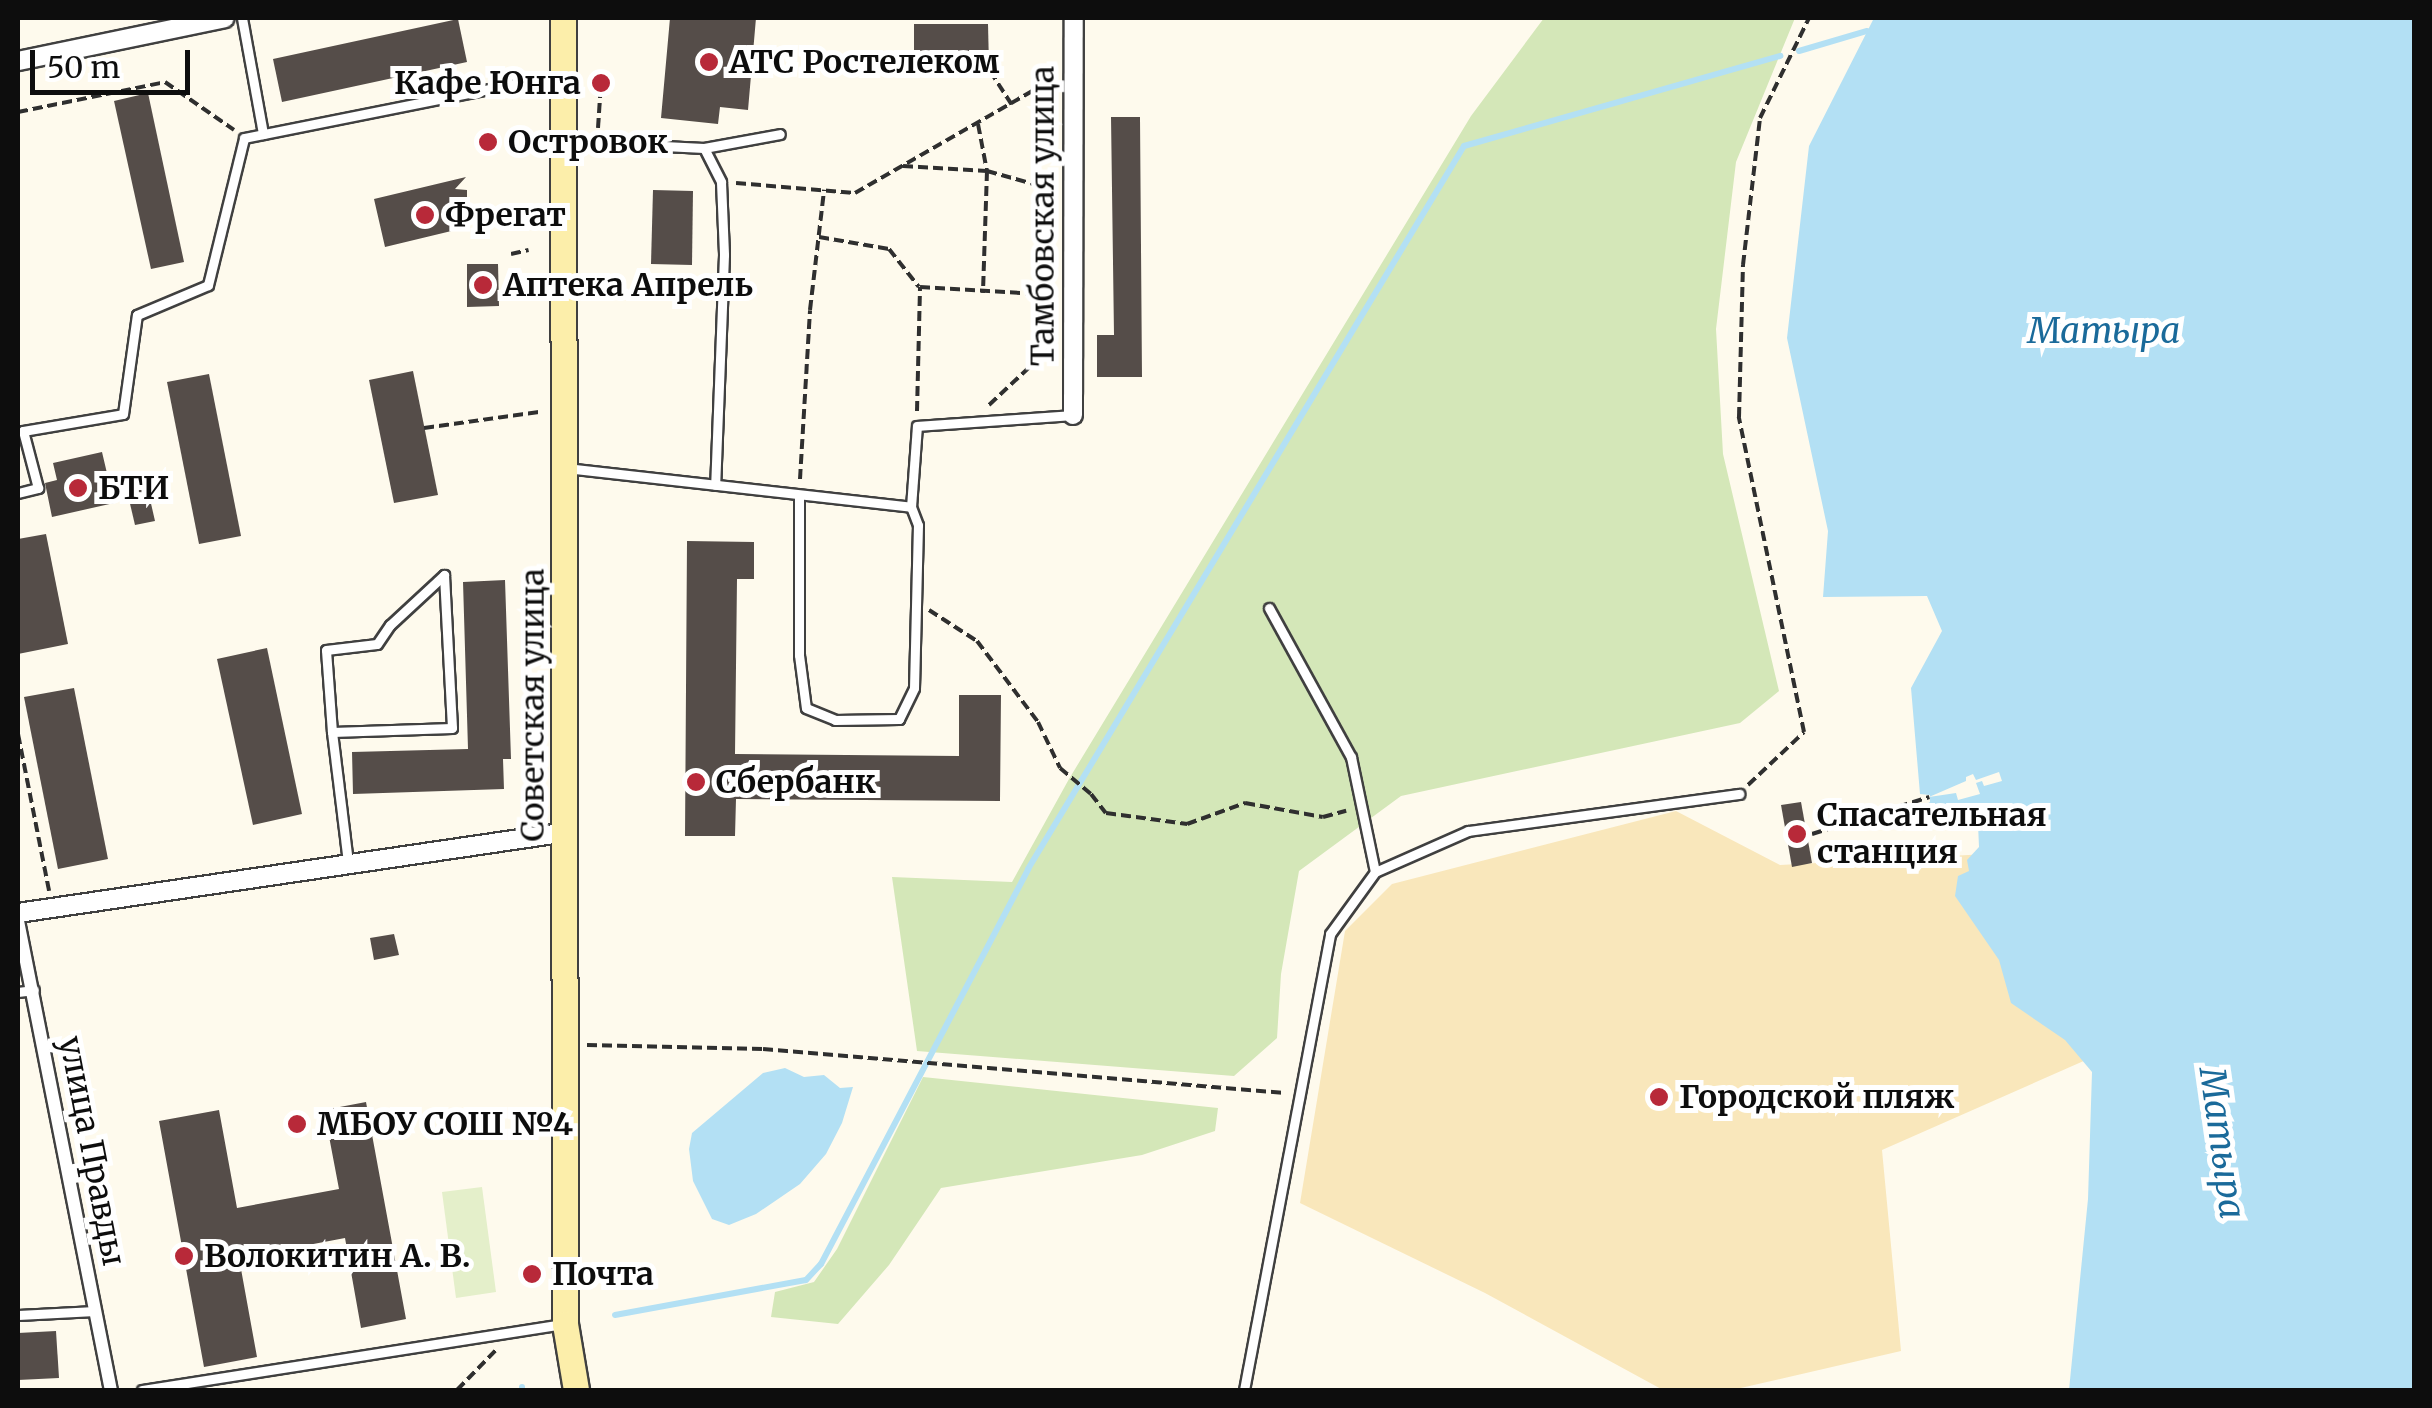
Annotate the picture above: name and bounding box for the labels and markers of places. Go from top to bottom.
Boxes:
place label: АТС Ростелеком [729,43,1000,81]
marker: АТС Ростелеком [698,51,720,73]
place label: Кафе Юнга [394,64,581,102]
marker: Кафе Юнга [590,72,612,94]
place label: Островок [508,123,668,161]
marker: Островок [477,131,499,153]
place label: Фрегат [445,196,566,234]
marker: Фрегат [414,204,436,226]
place label: Аптека Апрель [503,266,753,304]
marker: Аптека Апрель [472,274,494,296]
place label: БТИ [98,469,170,507]
marker: БТИ [67,477,89,499]
place label: Сбербанк [716,763,876,801]
marker: Сбербанк [685,771,707,793]
place label: Спасательная станция [1817,797,2047,872]
marker: Спасательная станция [1786,823,1808,845]
place label: Городской пляж [1679,1078,1954,1116]
marker: Городской пляж [1648,1086,1670,1108]
place label: МБОУ СОШ №4 [317,1105,573,1143]
marker: МБОУ СОШ №4 [286,1113,308,1135]
place label: Волокитин А. В. [204,1237,471,1275]
marker: Волокитин А. В. [173,1245,195,1267]
place label: Почта [552,1255,654,1293]
marker: Почта [521,1263,543,1285]

